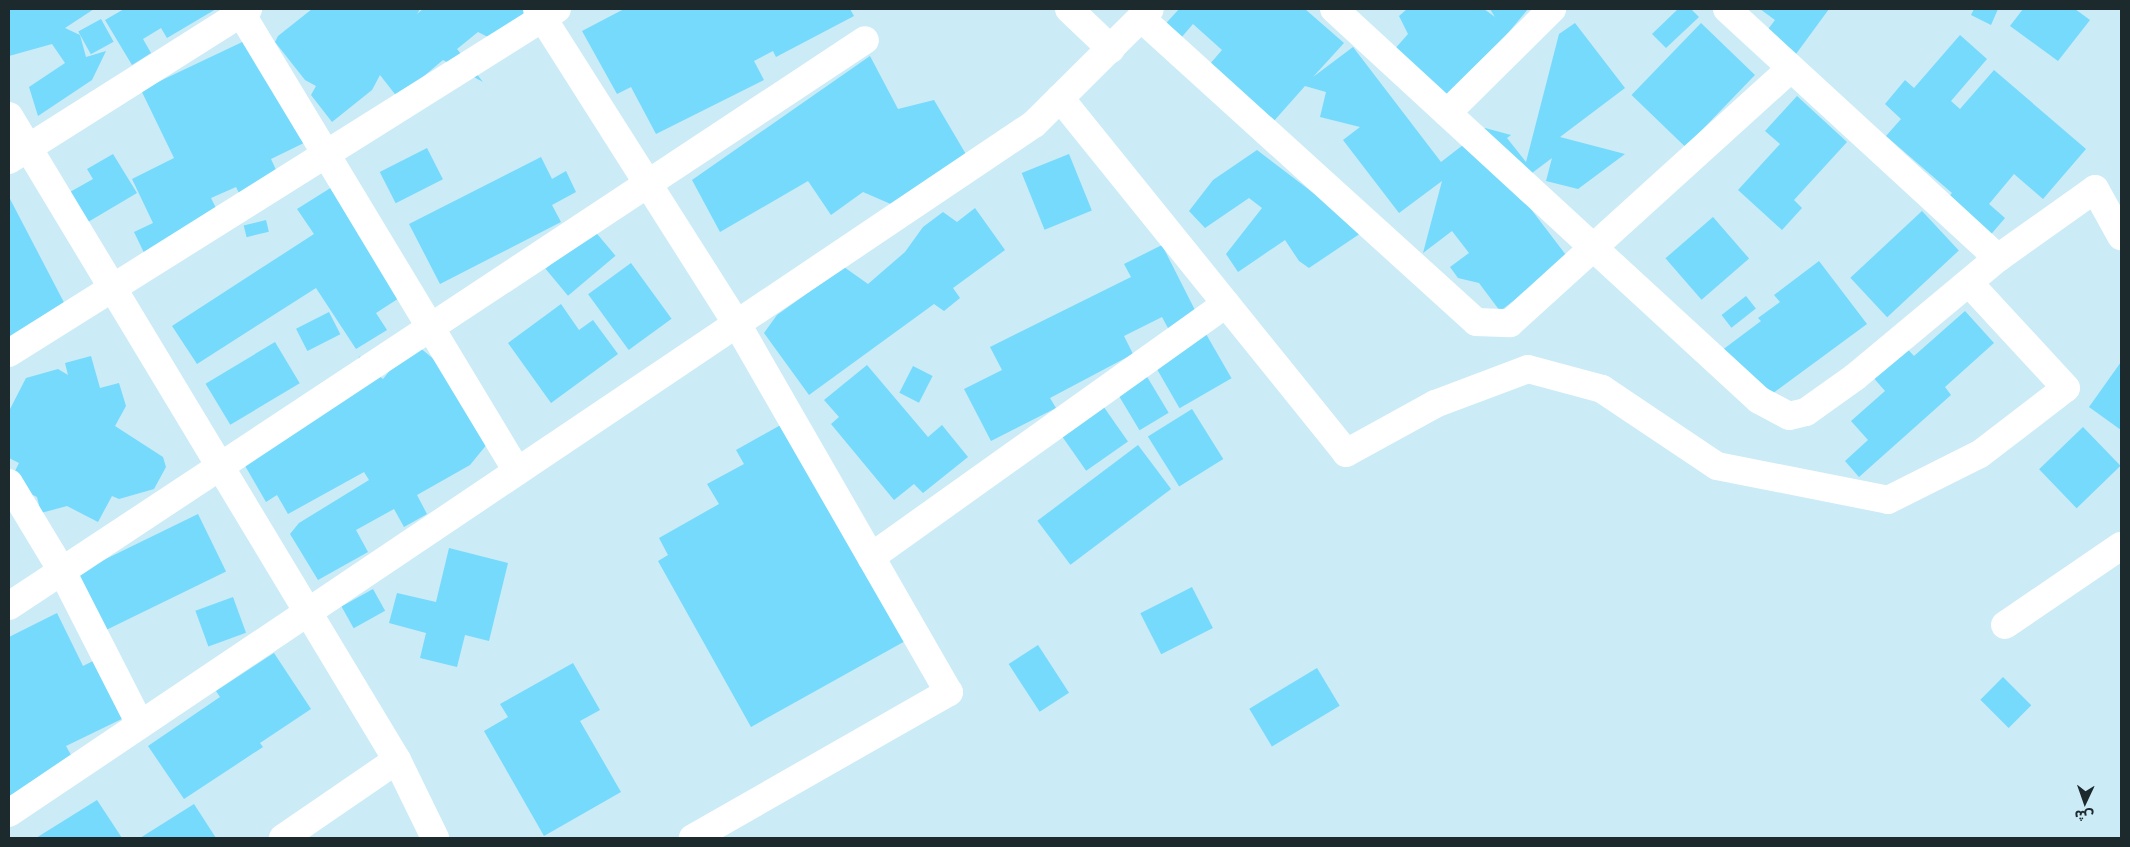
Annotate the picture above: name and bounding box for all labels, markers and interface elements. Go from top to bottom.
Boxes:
north arrow [2060,777,2110,827]
text: ش [2074,806,2094,827]

